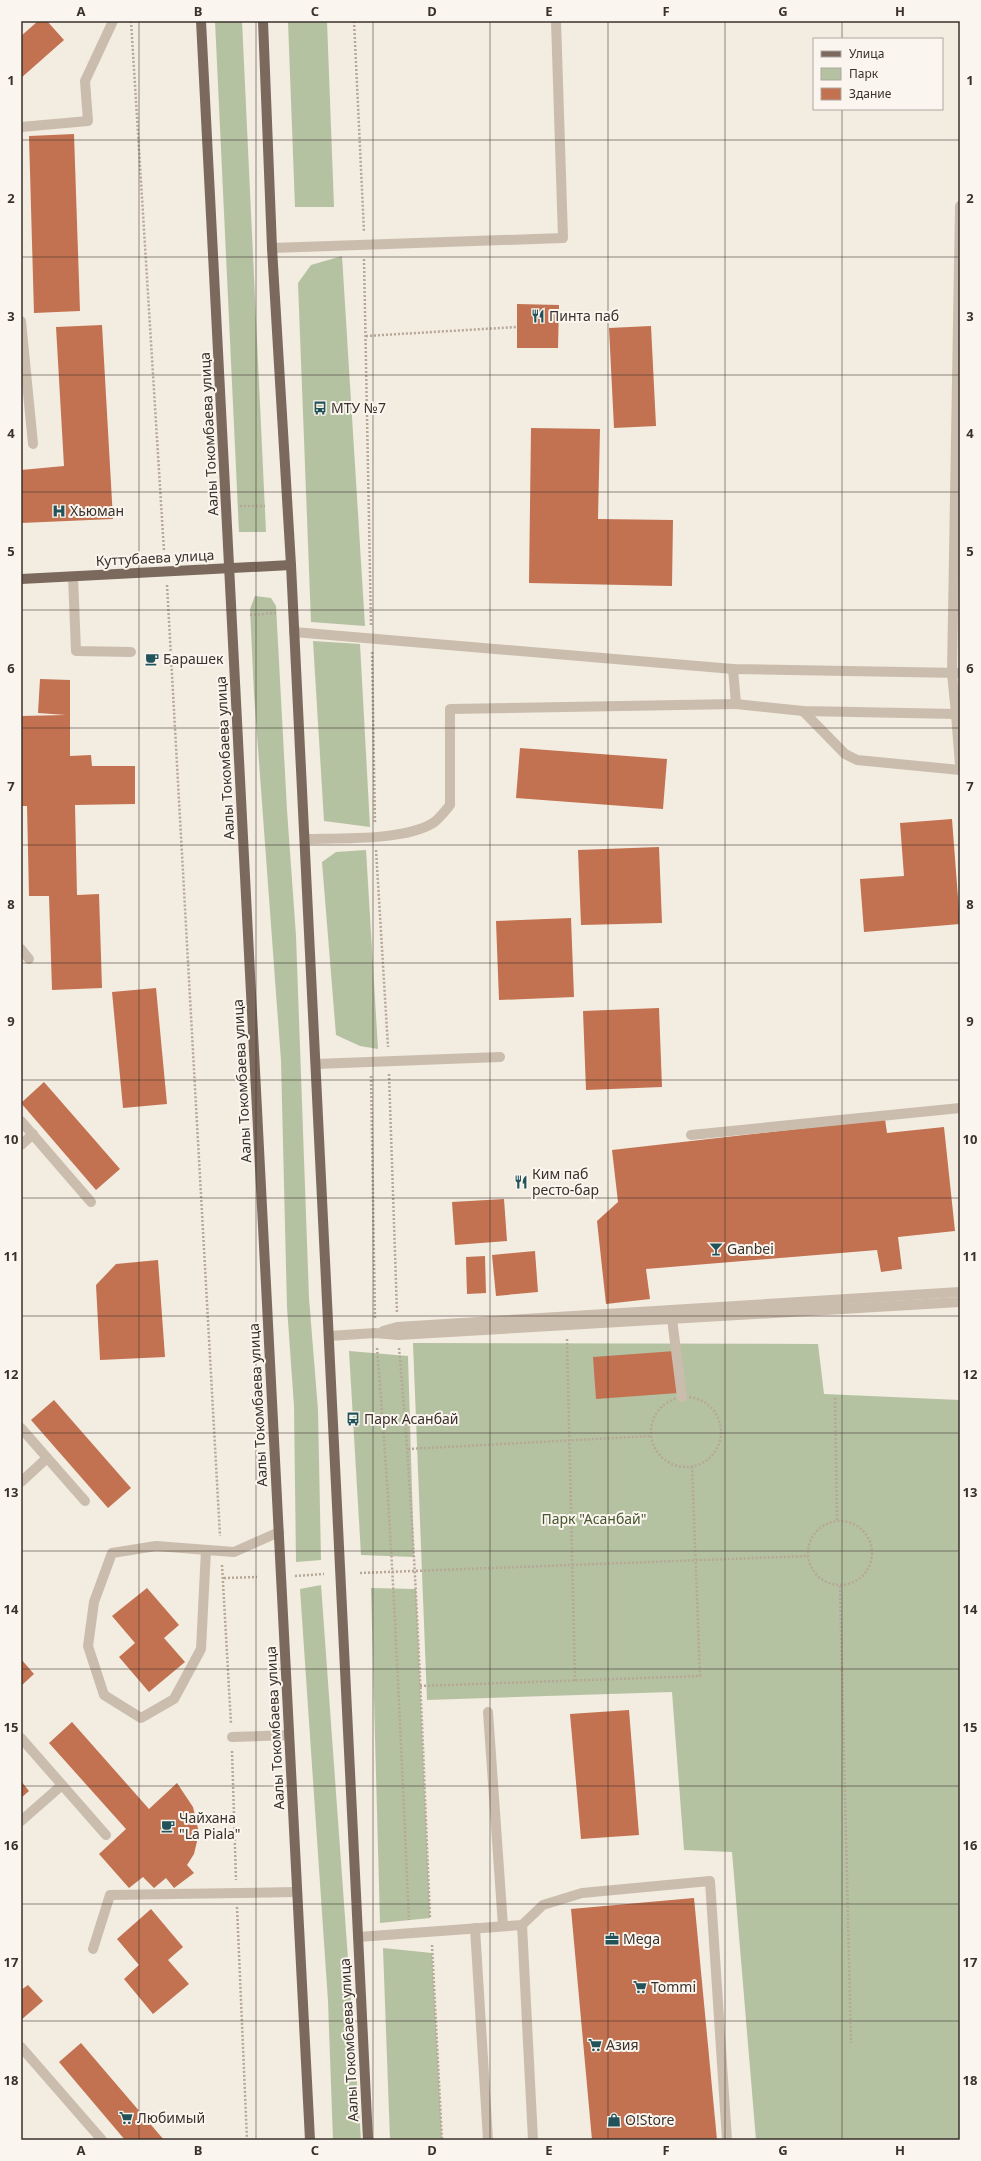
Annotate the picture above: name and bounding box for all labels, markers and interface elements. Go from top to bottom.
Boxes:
text: A [77,2,86,20]
text: B [194,2,202,20]
text: C [311,2,319,20]
text: D [427,2,437,20]
text: E [545,2,553,20]
text: F [662,2,670,20]
text: G [778,2,788,20]
text: H [895,2,905,20]
legend [813,38,943,110]
text: Улица [849,45,884,62]
text: Парк [849,65,879,82]
text: 1 [7,71,15,89]
text: 1 [966,71,974,89]
text: Здание [849,85,892,102]
text: 2 [7,189,15,207]
text: 2 [966,189,974,207]
place label: Пинта паб [549,306,619,325]
text: 3 [7,307,15,325]
text: 3 [966,307,974,325]
restaurant icon: Пинта паб [530,308,546,324]
street label: Аалы Токомбаева улица [195,352,222,516]
place label: МТУ №7 [331,398,386,417]
bus stop icon: МТУ №7 [312,400,328,416]
text: 4 [7,424,15,442]
text: 4 [966,424,974,442]
place label: Хьюман [70,501,124,520]
hospital icon: Хьюман [51,503,67,519]
text: 5 [7,542,15,560]
text: 5 [966,542,974,560]
street label: Куттубаева улица [95,545,215,570]
place label: Барашек [163,649,224,668]
cafe icon: Барашек [144,651,160,667]
text: 6 [7,659,15,677]
text: 6 [966,659,974,677]
street label: Аалы Токомбаева улица [211,676,238,840]
text: 7 [7,777,15,795]
text: 7 [966,777,974,795]
text: 8 [7,895,15,913]
text: 8 [966,895,974,913]
street label: Аалы Токомбаева улица [228,999,255,1163]
text: 9 [7,1012,15,1030]
text: 9 [966,1012,974,1030]
text: 10 [4,1130,18,1148]
text: 10 [963,1130,977,1148]
place label: Ким паб ресто-бар [532,1164,599,1199]
restaurant icon: Ким паб ресто-бар [513,1174,529,1190]
place label: Ganbei [727,1239,774,1258]
bar icon: Ganbei [708,1241,724,1257]
text: 11 [4,1247,18,1265]
text: 11 [963,1247,977,1265]
street label: Аалы Токомбаева улица [244,1323,271,1487]
text: 12 [4,1365,18,1383]
text: 12 [963,1365,977,1383]
place label: Парк Асанбай [364,1409,459,1428]
bus stop icon: Парк Асанбай [345,1411,361,1427]
text: 13 [4,1483,18,1501]
text: 13 [963,1483,977,1501]
park label: Парк "Асанбай" [542,1509,647,1528]
text: 14 [4,1600,19,1618]
text: 14 [963,1600,978,1618]
street label: Аалы Токомбаева улица [261,1646,288,1810]
text: 15 [4,1718,18,1736]
text: 15 [963,1718,977,1736]
place label: Чайхана "La Piala" [179,1808,241,1843]
cafe icon: Чайхана "La Piala" [160,1818,176,1834]
text: 16 [4,1836,18,1854]
text: 16 [963,1836,977,1854]
place label: Mega [623,1929,660,1948]
office icon: Mega [604,1931,620,1947]
text: 17 [4,1953,18,1971]
text: 17 [963,1953,977,1971]
street label: Аалы Токомбаева улица [335,1958,362,2122]
place label: Tommi [651,1977,696,1996]
supermarket icon: Tommi [632,1979,648,1995]
place label: Азия [606,2035,639,2054]
supermarket icon: Азия [587,2037,603,2053]
text: 18 [4,2071,18,2089]
text: 18 [963,2071,977,2089]
place label: Любимый [137,2108,205,2127]
supermarket icon: Любимый [118,2110,134,2126]
place label: O!Store [625,2110,674,2129]
shop icon: O!Store [606,2112,622,2128]
text: A [77,2141,86,2159]
text: B [194,2141,202,2159]
text: C [311,2141,319,2159]
text: D [427,2141,437,2159]
text: E [545,2141,553,2159]
text: F [662,2141,670,2159]
text: G [778,2141,788,2159]
text: H [895,2141,905,2159]

